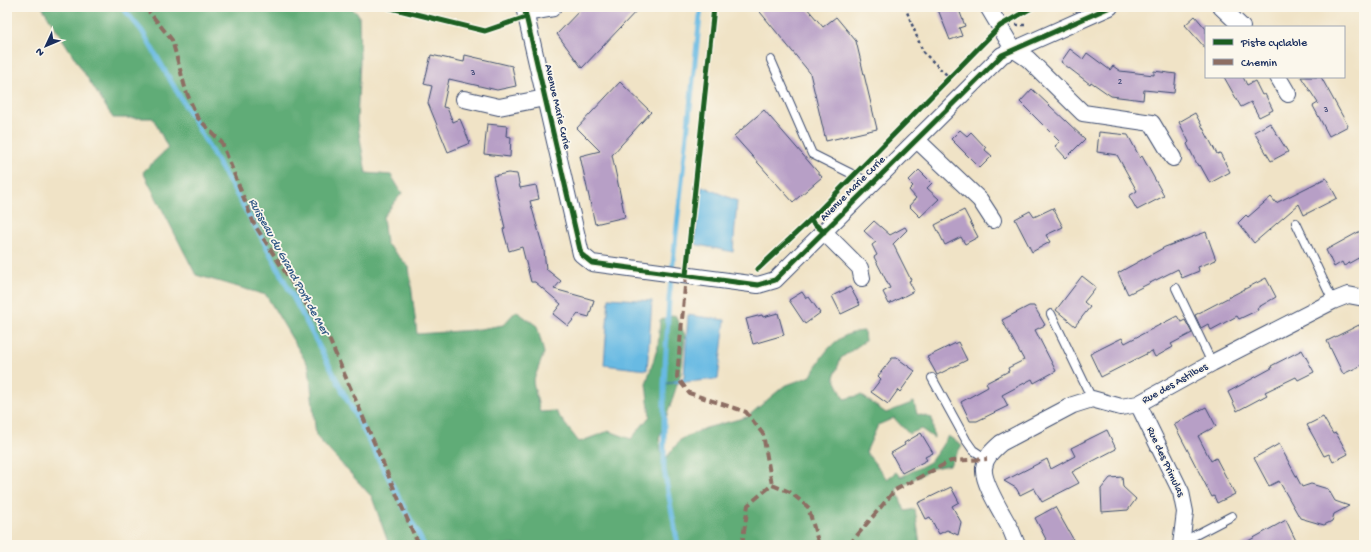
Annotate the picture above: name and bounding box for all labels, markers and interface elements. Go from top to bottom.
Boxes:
north arrow [26,26,66,66]
legend [1205,26,1345,78]
text: Piste cyclable [1240,37,1308,51]
text: N [33,45,47,58]
text: Chemin [1241,57,1277,71]
street label: Avenue Marie Curie [541,63,573,151]
house number: 3 [470,68,476,79]
house number: 2 [1118,77,1123,88]
house number: 3 [1323,105,1329,116]
street label: Avenue Marie Curie [818,154,888,224]
water label: Ruisseau du Grand Port de Mer [245,196,333,340]
street label: Rue des Astilbes [1140,361,1211,407]
street label: Rue des Primulas [1144,425,1187,500]

